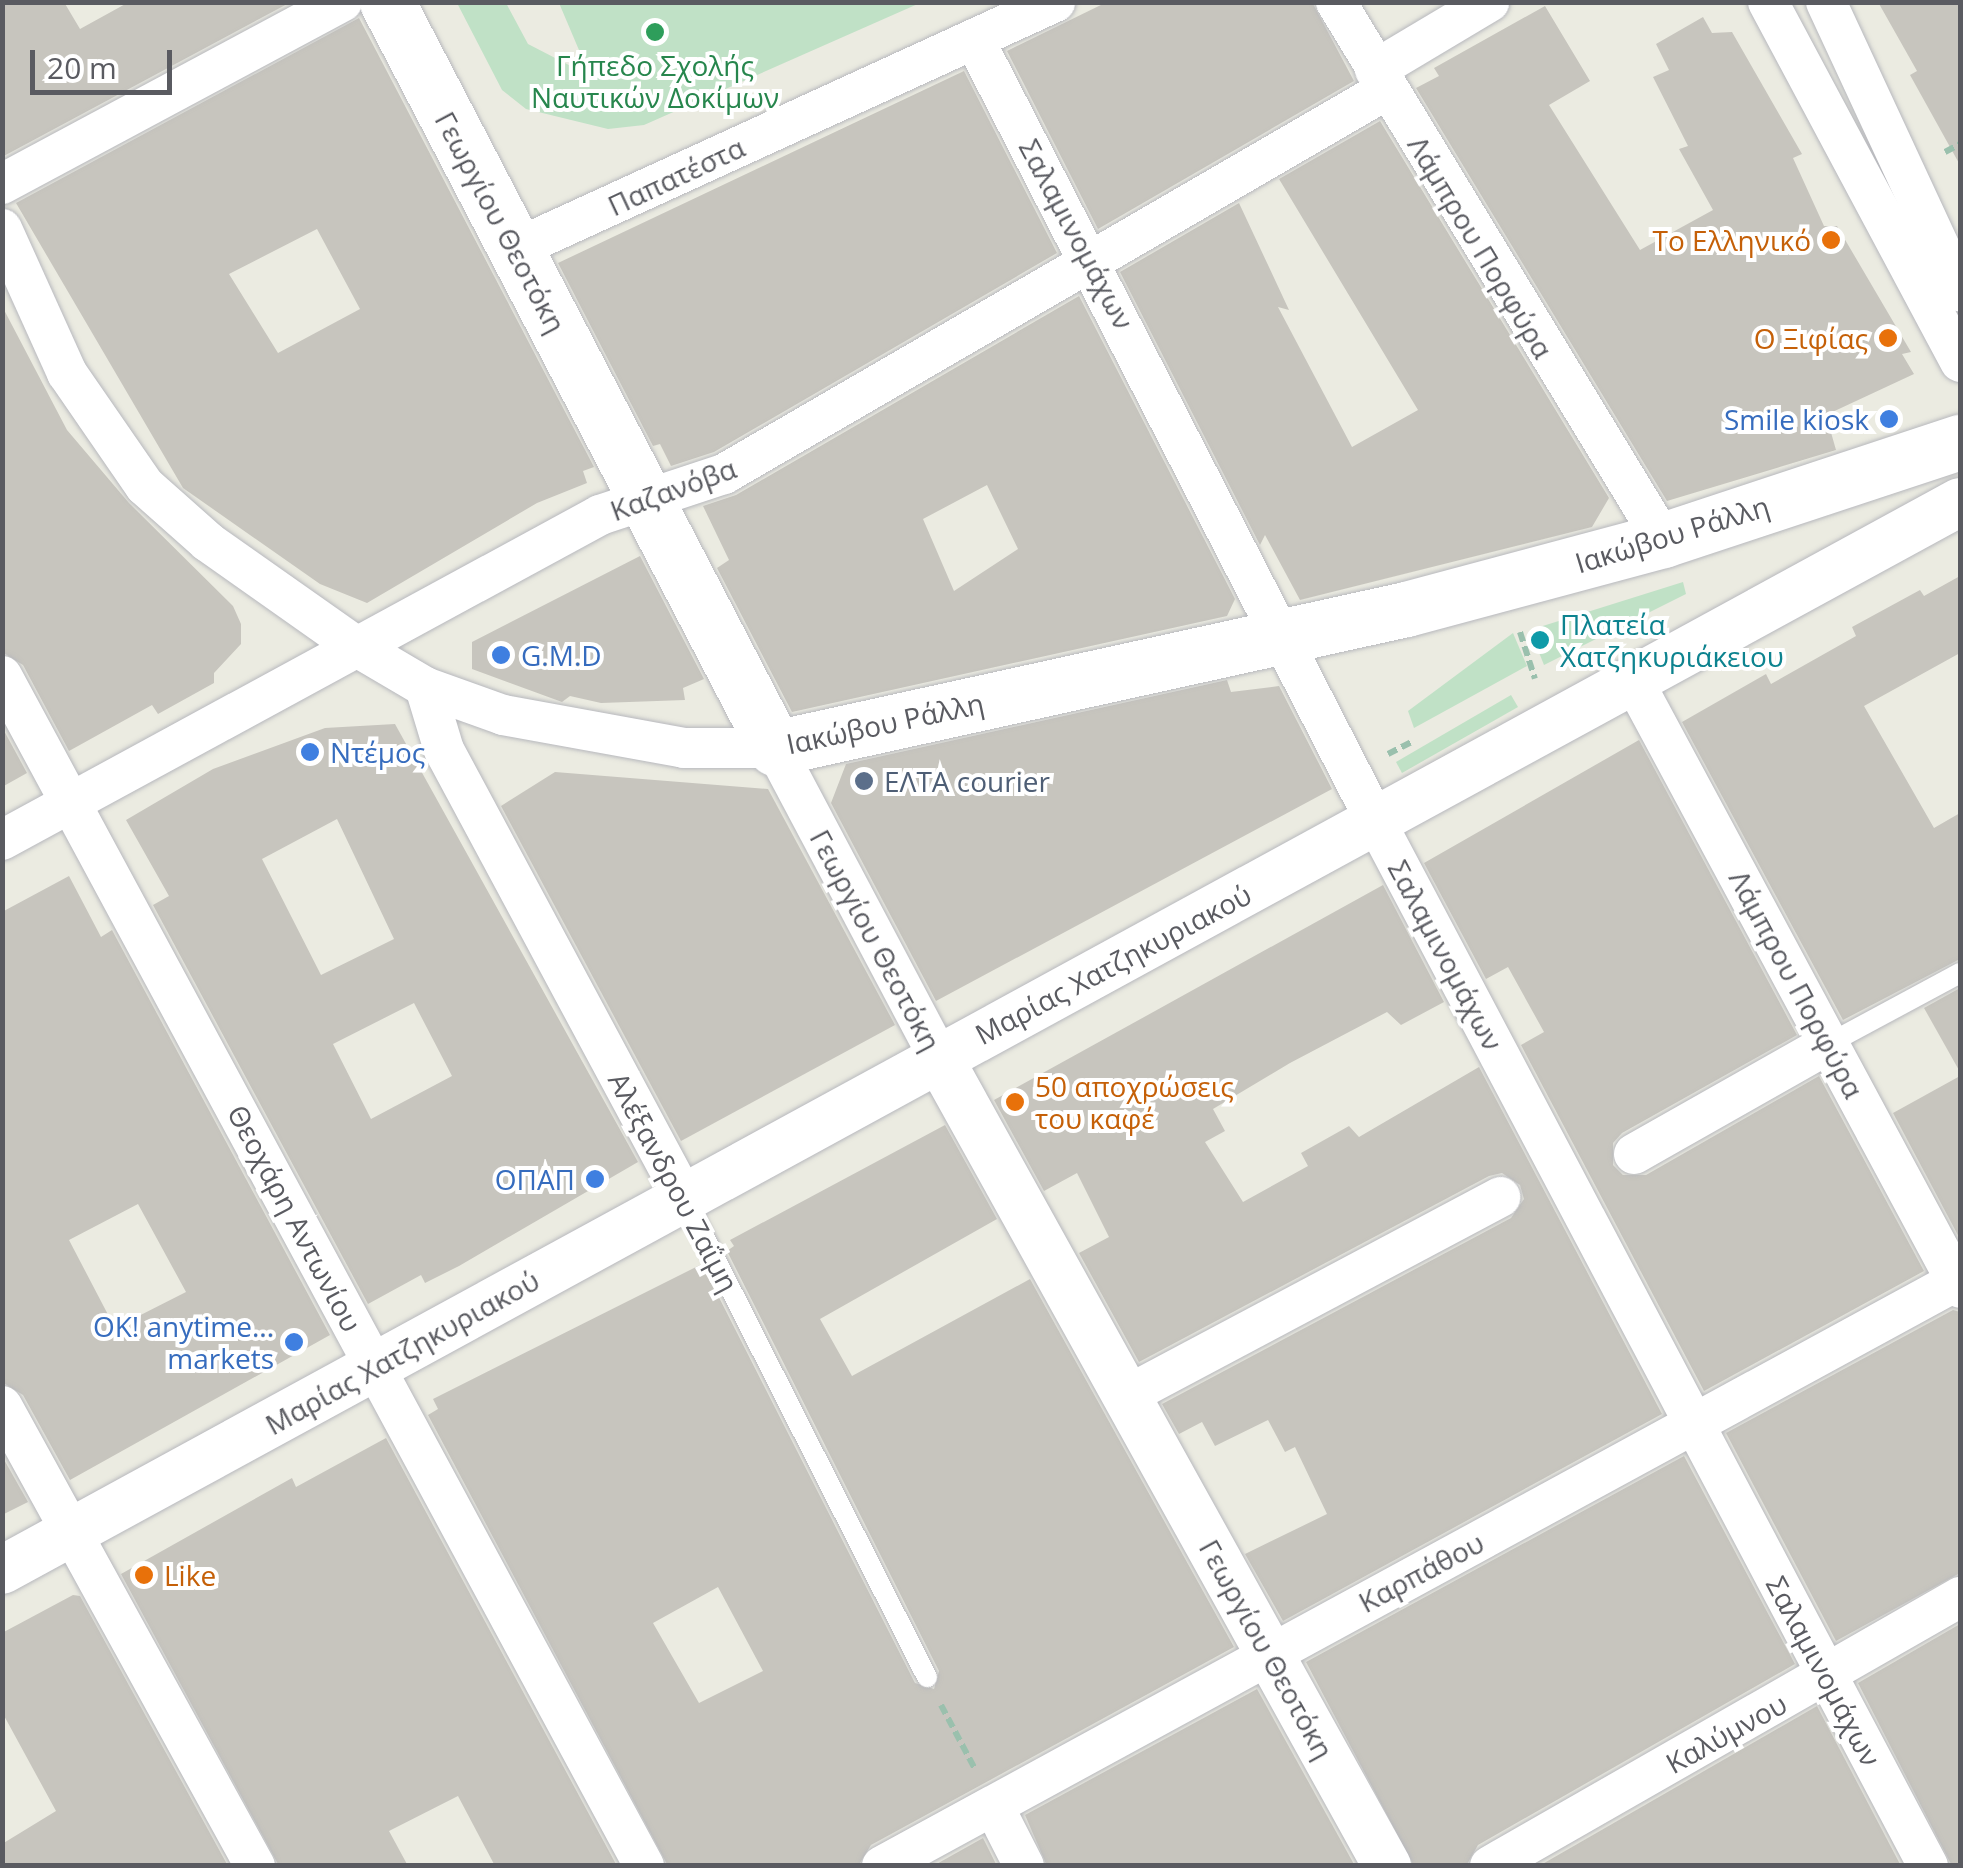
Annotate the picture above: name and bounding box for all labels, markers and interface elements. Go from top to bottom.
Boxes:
marker: Γήπεδο Σχολής Ναυτικών Δοκίμων [644,21,666,43]
scale bar [35,30,178,92]
text: 20 m [47,47,117,88]
place label: Γήπεδο Σχολής Ναυτικών Δοκίμων [531,48,779,114]
street label: Γεωργίου Θεοτόκη [429,106,573,338]
street label: Παπατέστα [602,130,750,222]
street label: Λάμπρου Πορφύρα [1402,130,1560,364]
street label: Σαλαμινομάχων [1013,133,1141,335]
place label: Το Ελληνικό [1653,223,1811,257]
marker: Το Ελληνικό [1820,229,1842,251]
place label: Ο Ξιφίας [1754,321,1868,355]
marker: Ο Ξιφίας [1877,327,1899,349]
place label: Smile kiosk [1724,402,1869,436]
marker: Smile kiosk [1878,408,1900,430]
street label: Καζανόβα [605,451,741,527]
street label: Ιακώβου Ράλλη [1571,489,1773,579]
place label: Πλατεία Χατζηκυριάκειου [1560,607,1784,673]
marker: Πλατεία Χατζηκυριάκειου [1529,629,1551,651]
place label: G.M.D [521,638,602,672]
marker: G.M.D [490,644,512,666]
street label: Ιακώβου Ράλλη [783,686,987,760]
place label: Ντέμος [330,735,425,769]
marker: Ντέμος [299,741,321,763]
place label: ΕΛΤΑ courier [884,764,1050,798]
marker: ΕΛΤΑ courier [853,770,875,792]
street label: Γεωργίου Θεοτόκη [804,824,948,1056]
street label: Σαλαμινομάχων [1382,854,1510,1056]
street label: Λάμπρου Πορφύρα [1723,865,1871,1103]
street label: Μαρίας Χατζηκυριακού [969,877,1257,1051]
street label: Αλέξανδρου Ζαΐμη [602,1067,746,1297]
place label: 50 αποχρώσεις του καφέ [1035,1069,1234,1135]
marker: 50 αποχρώσεις του καφέ [1004,1091,1026,1113]
street label: Θεοχάρη Αντωνίου [221,1099,369,1337]
place label: ΟΠΑΠ [495,1162,575,1196]
marker: ΟΠΑΠ [584,1168,606,1190]
street label: Μαρίας Χατζηκυριακού [259,1263,545,1441]
place label: OK! anytime... markets [93,1309,274,1375]
marker: OK! anytime... markets [283,1331,305,1353]
street label: Καρπάθου [1353,1525,1489,1619]
street label: Γεωργίου Θεοτόκη [1193,1534,1341,1764]
place label: Like [164,1558,216,1592]
marker: Like [133,1564,155,1586]
street label: Σαλαμινομάχων [1760,1570,1888,1772]
street label: Καλύμνου [1660,1686,1792,1780]

